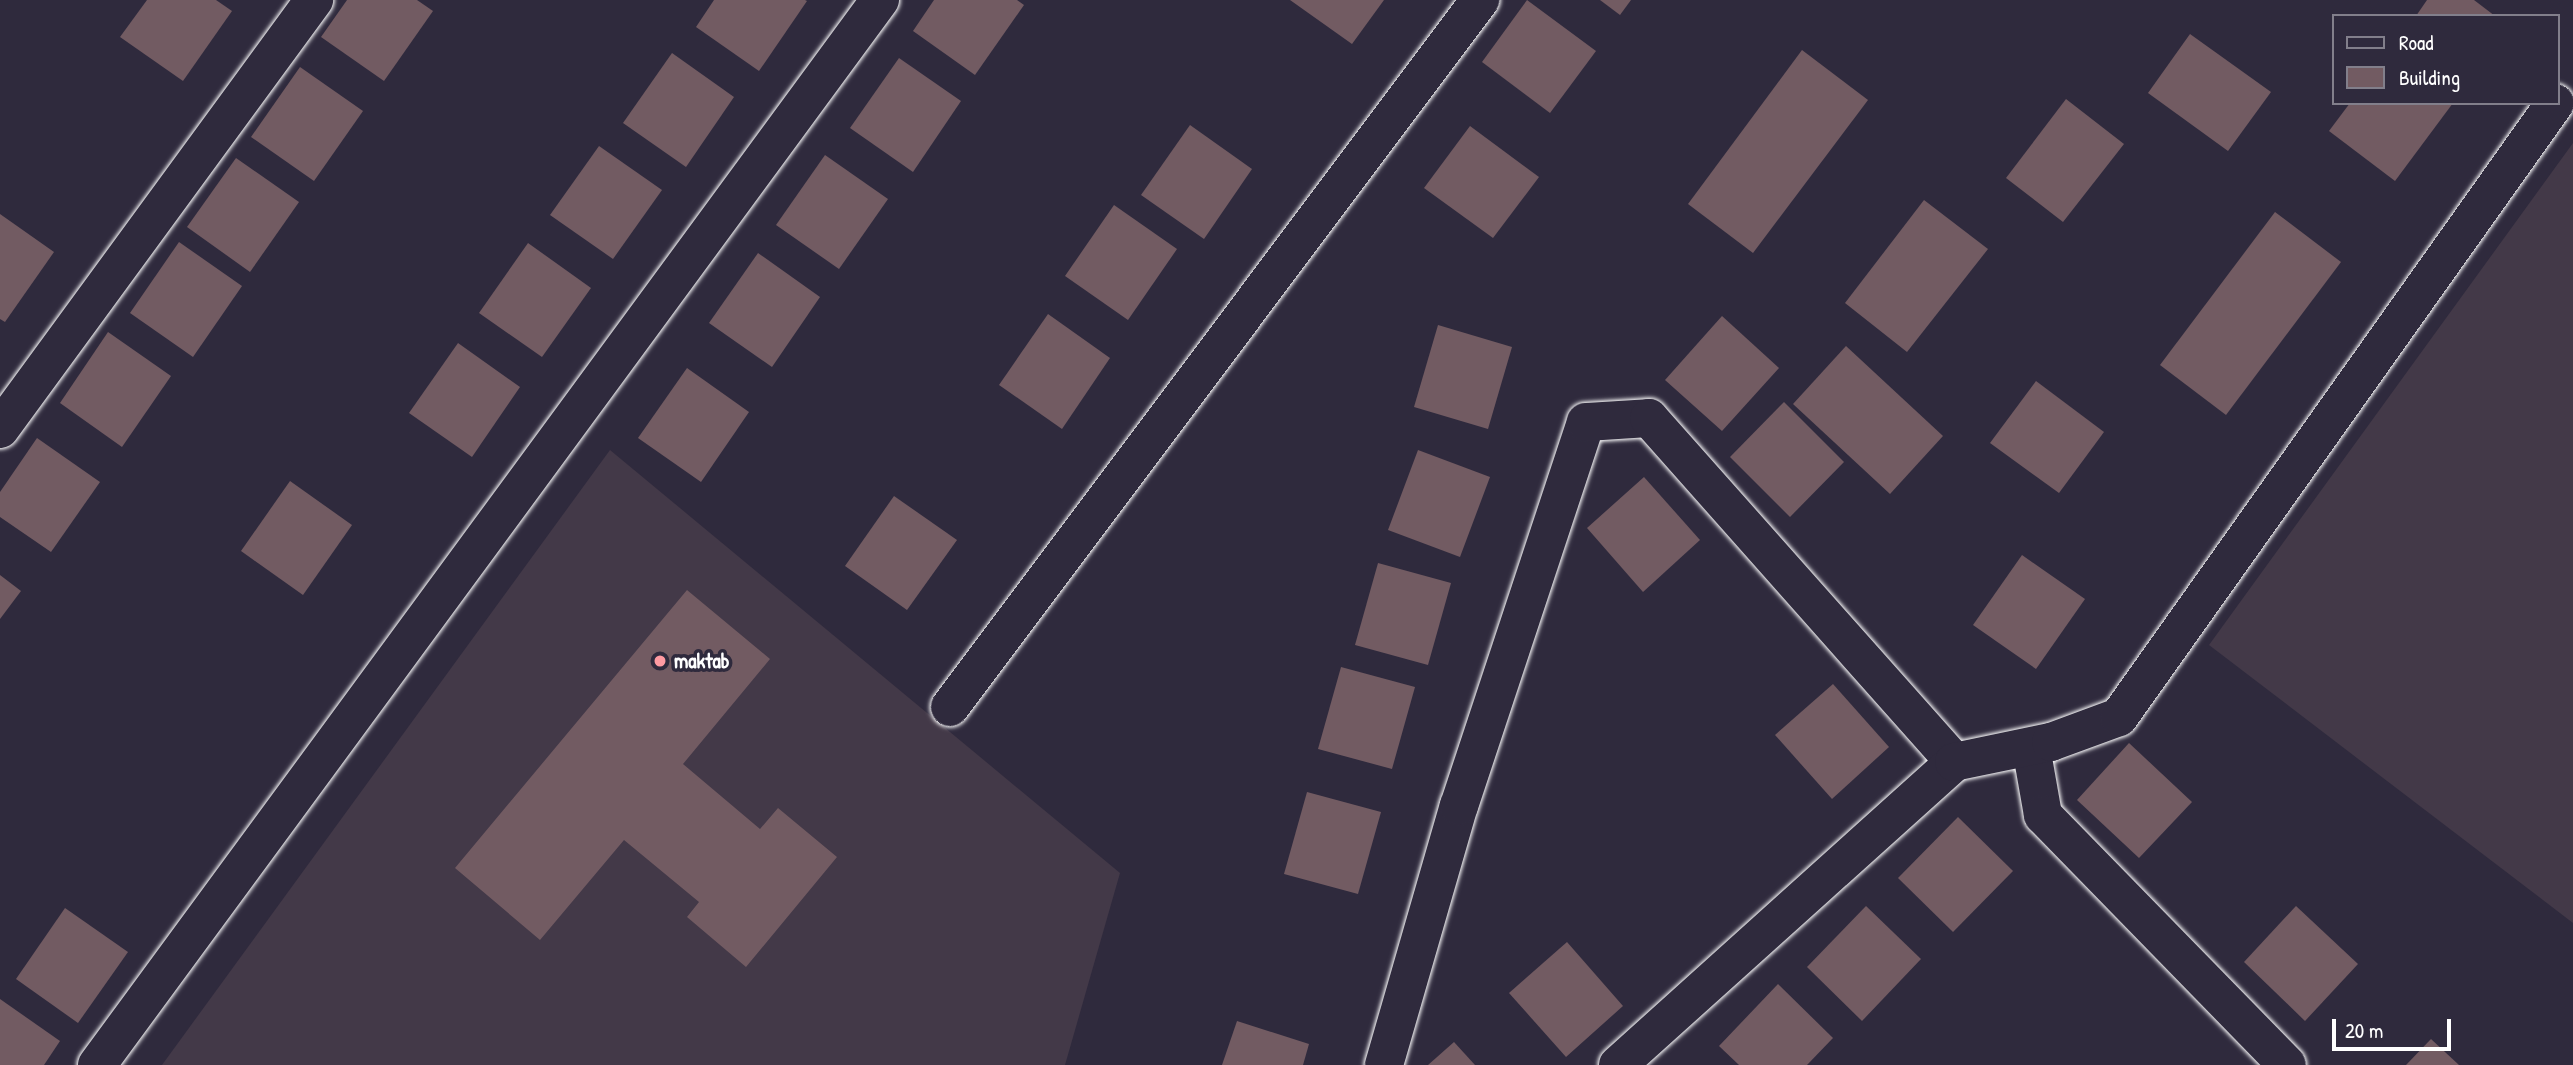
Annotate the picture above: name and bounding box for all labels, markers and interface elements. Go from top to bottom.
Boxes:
legend [2332,14,2559,105]
text: Road [2399,28,2433,57]
text: Building [2399,63,2460,92]
place label: maktab [674,648,729,674]
marker: maktab [652,653,668,669]
scale bar [2335,1006,2454,1050]
text: 20 m [2345,1016,2383,1045]

